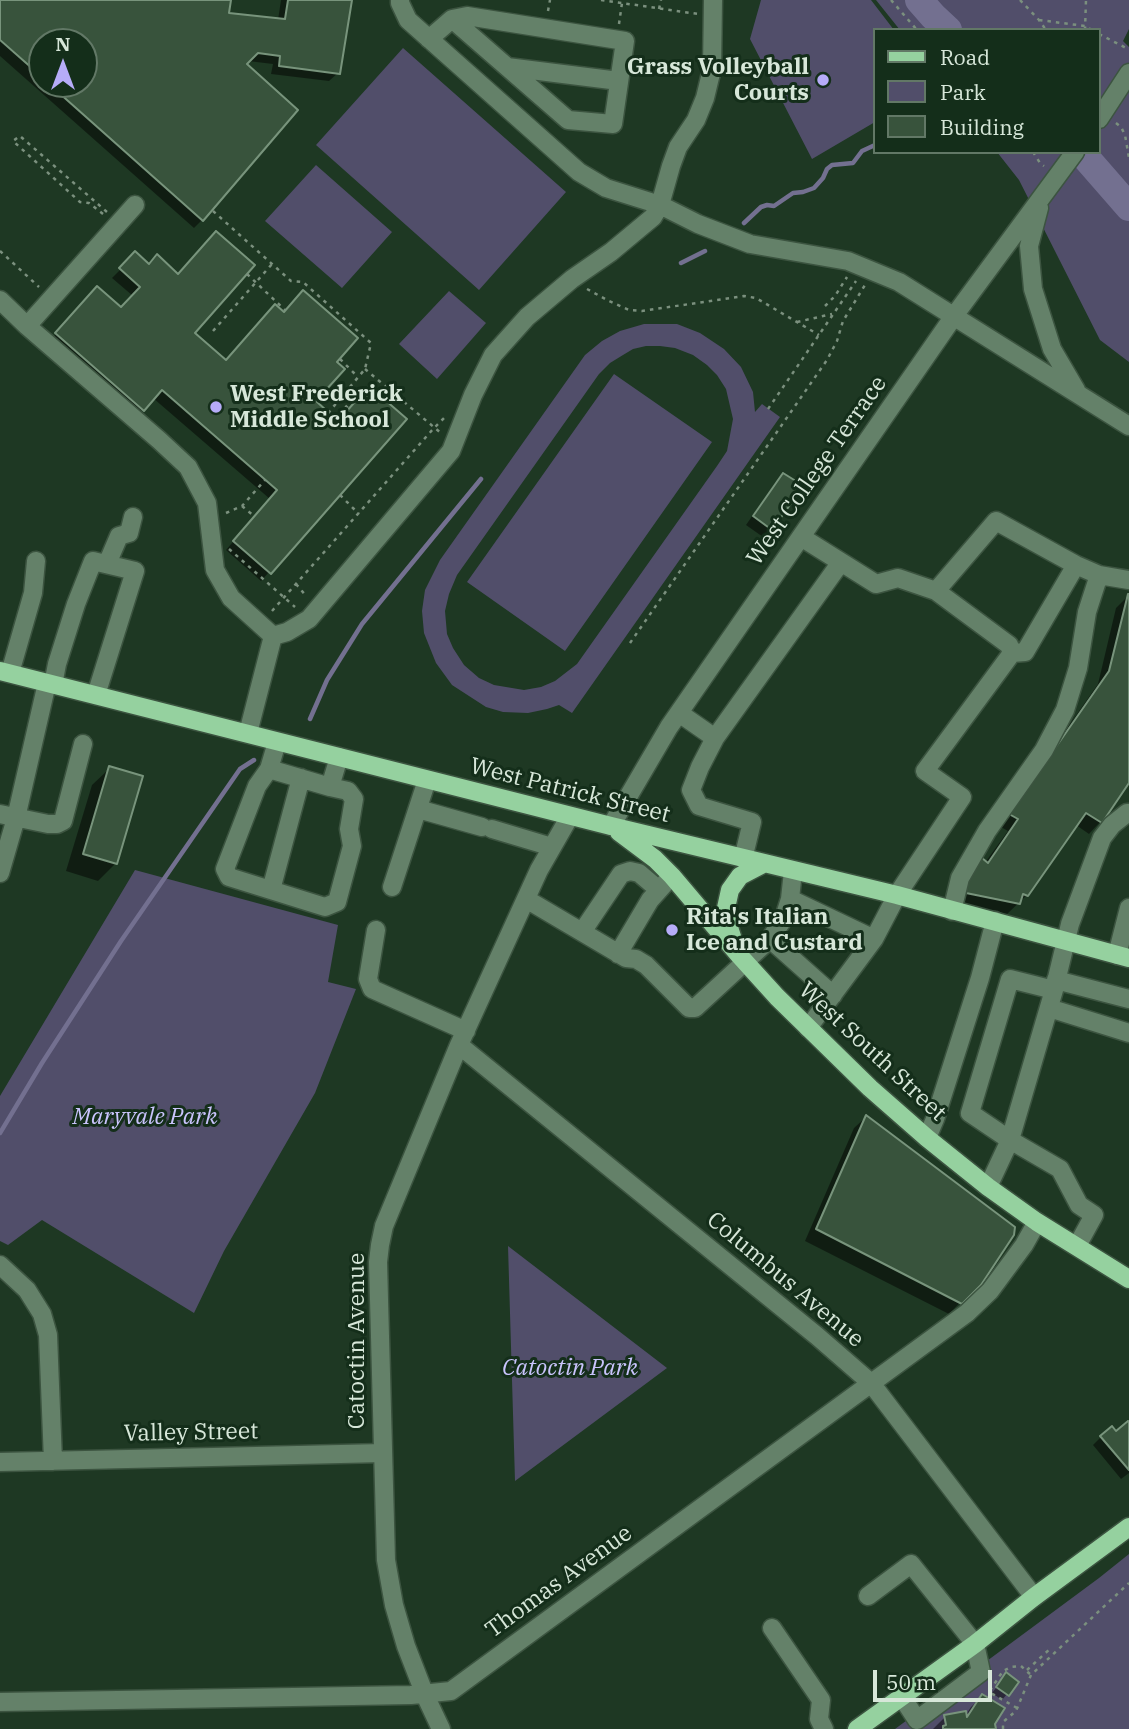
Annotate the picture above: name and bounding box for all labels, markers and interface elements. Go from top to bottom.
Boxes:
north arrow [28,28,98,98]
legend [874,28,1101,154]
text: N [55,32,71,56]
text: Road [940,43,990,71]
place label: Grass Volleyball Courts [627,53,809,107]
marker: Grass Volleyball Courts [815,72,831,88]
text: Park [940,78,986,106]
text: Building [940,113,1024,141]
street label: West College Terrace [741,371,893,571]
place label: West Frederick Middle School [230,380,403,434]
marker: West Frederick Middle School [208,399,224,415]
street label: West Patrick Street [467,753,673,829]
place label: Rita's Italian Ice and Custard [686,903,863,957]
marker: Rita's Italian Ice and Custard [664,922,680,938]
street label: West South Street [793,977,951,1127]
park label: Maryvale Park [72,1103,218,1131]
street label: Columbus Avenue [701,1206,869,1354]
street label: Catoctin Avenue [343,1253,371,1429]
park label: Catoctin Park [502,1354,638,1382]
street label: Valley Street [123,1418,259,1448]
street label: Thomas Avenue [480,1520,638,1644]
scale bar [877,1656,996,1700]
text: 50 m [886,1668,936,1696]

